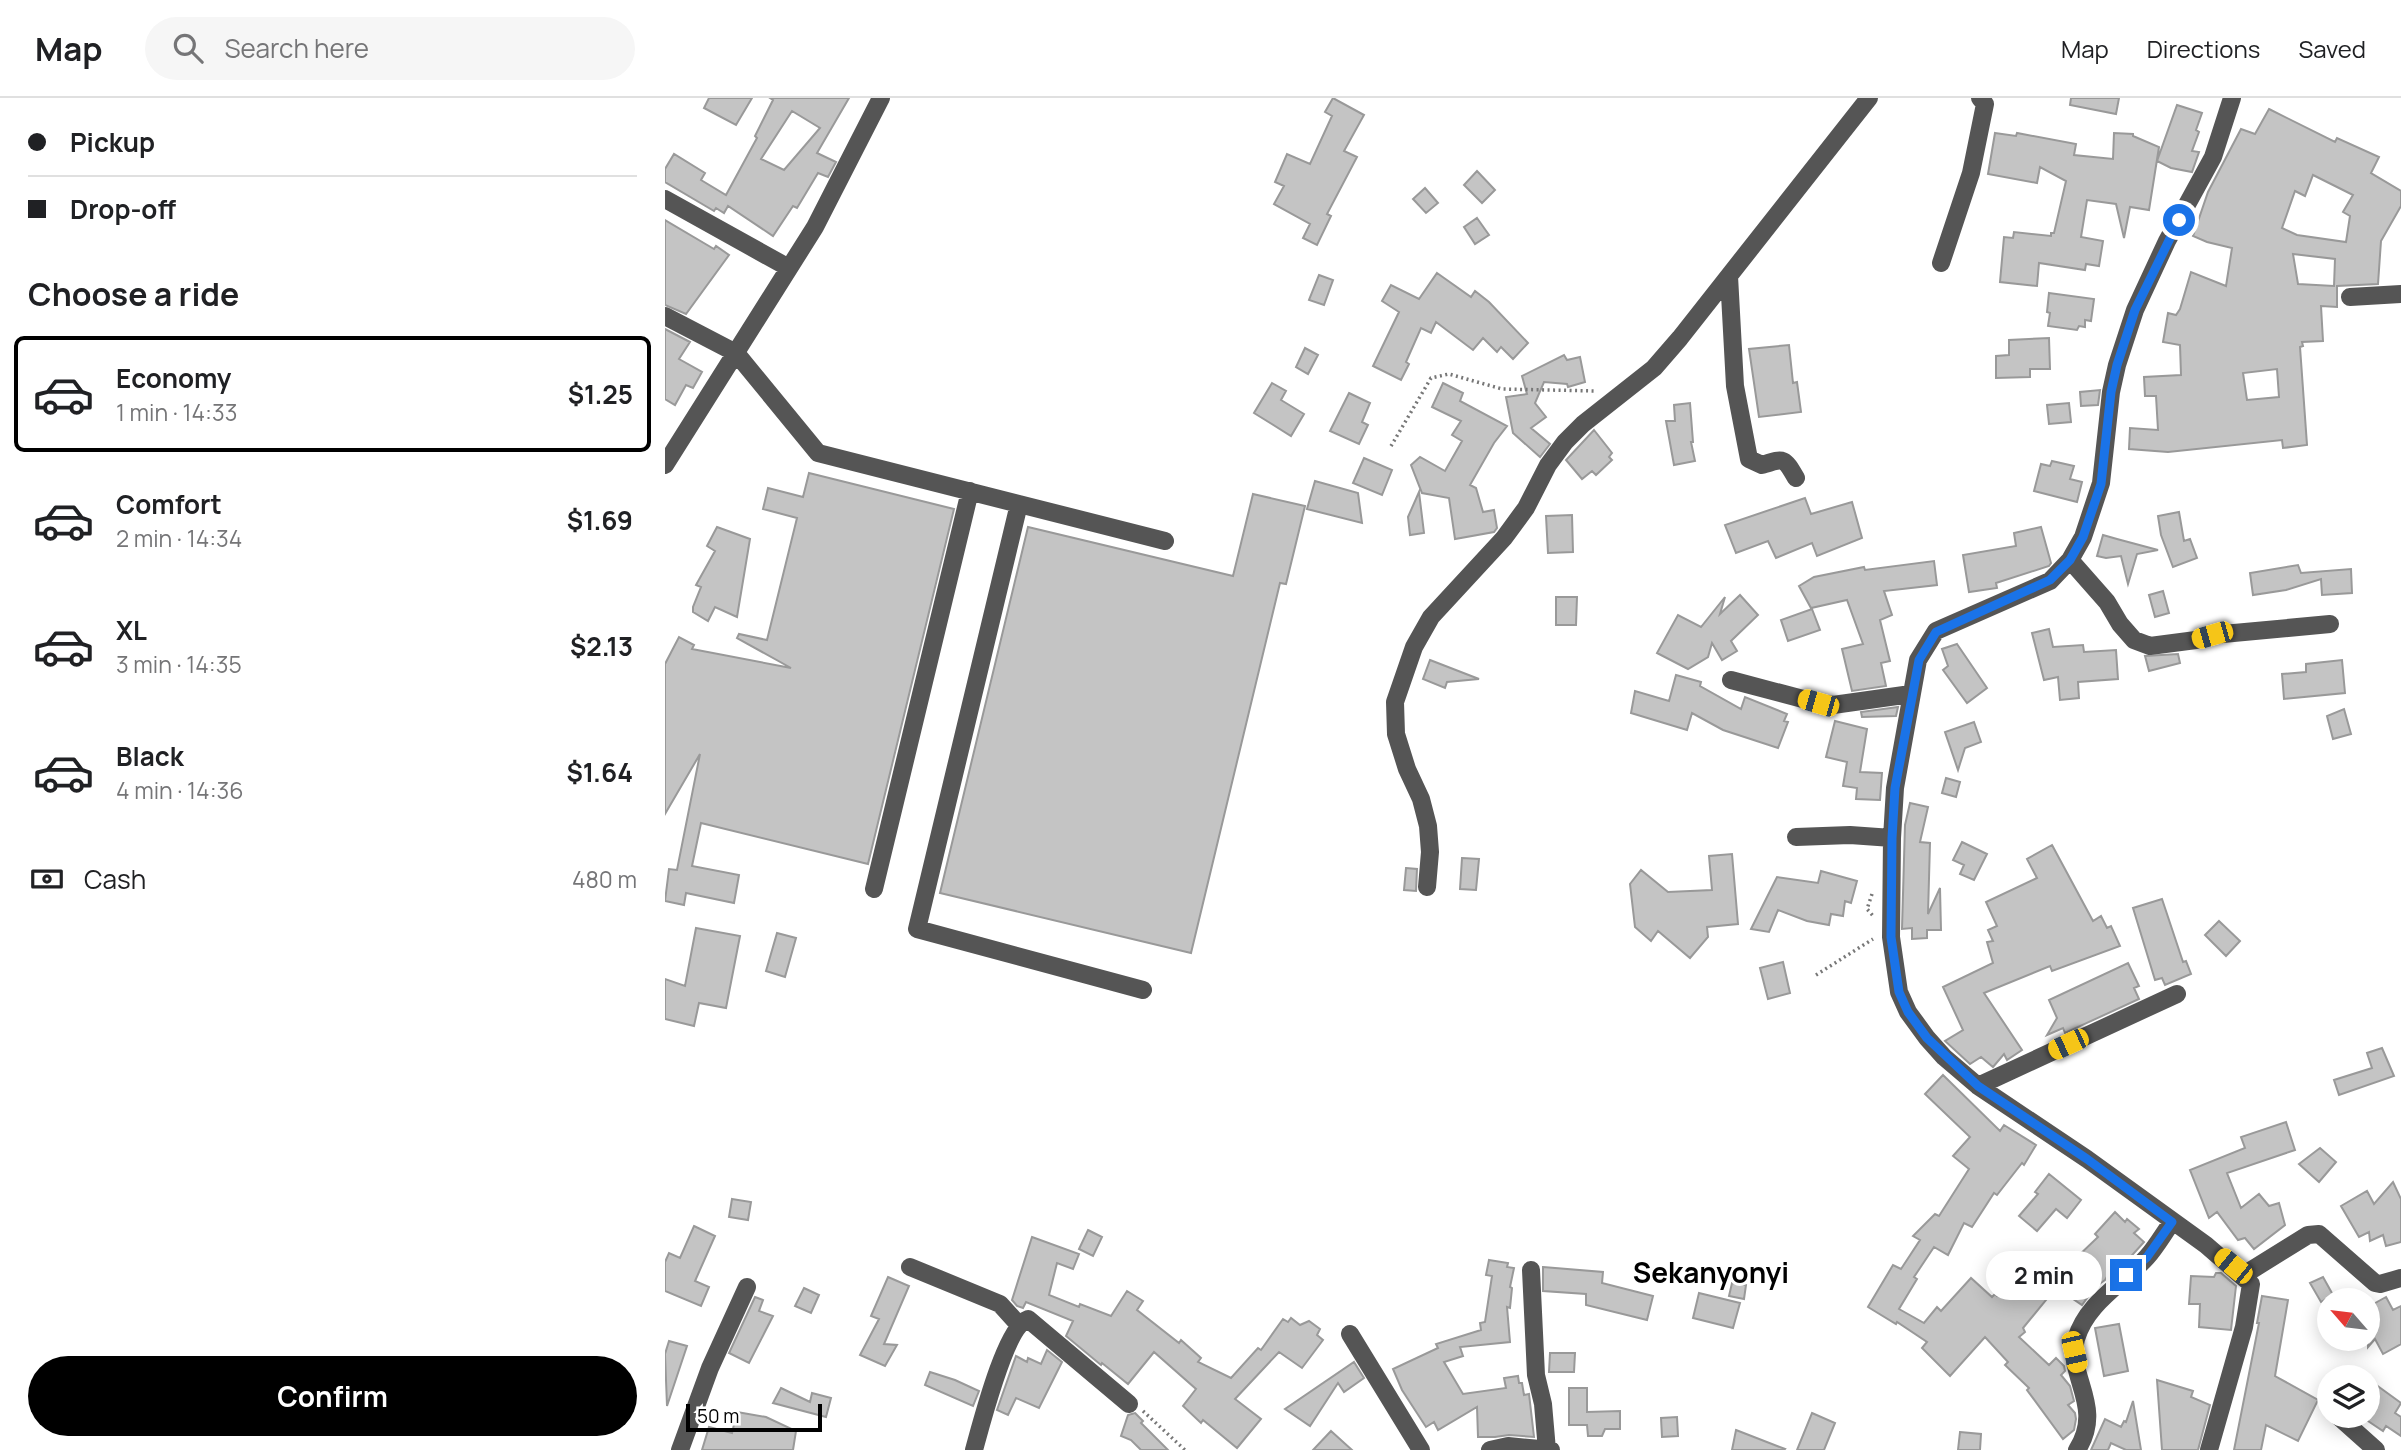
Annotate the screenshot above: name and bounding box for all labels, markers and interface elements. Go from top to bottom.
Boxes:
search box [145,17,635,80]
text: Map [35,26,103,71]
icon: search [169,29,207,67]
text: Search here [225,30,369,66]
text: Map [2061,32,2109,65]
text: Directions [2147,32,2260,65]
text: Saved [2298,32,2366,65]
text: Pickup [70,124,155,160]
text: Drop-off [70,191,176,227]
route start [2163,204,2195,236]
text: Choose a ride [28,272,239,316]
text: Economy [116,360,231,396]
icon: car [32,363,95,426]
text: $1.25 [568,376,633,412]
text: 1 min · 14:33 [116,396,237,428]
text: Comfort [116,486,222,522]
icon: car [32,489,95,552]
text: $1.69 [567,502,633,538]
text: 2 min · 14:34 [116,522,242,554]
text: XL [116,612,147,648]
icon: car [32,615,95,678]
car [2189,619,2236,651]
text: $2.13 [570,628,633,664]
text: 3 min · 14:35 [116,648,242,680]
car [1795,687,1842,719]
text: Black [116,738,184,774]
icon: car [32,741,95,804]
text: $1.64 [566,754,633,790]
text: 4 min · 14:36 [116,774,244,806]
icon: cash [28,860,66,898]
text: Cash [84,861,146,897]
text: 480 m [572,863,637,895]
car [2045,1026,2092,1062]
car [2211,1245,2256,1287]
callout: 2 min [1986,1250,2101,1300]
district label: Sekanyonyi [1633,1253,1789,1291]
text: 2 min [2014,1259,2074,1291]
route end [2110,1259,2142,1291]
north arrow [2317,1288,2380,1351]
map controls [2317,1288,2380,1428]
car [2060,1329,2089,1375]
button: Confirm [28,1356,637,1436]
button: layers [2317,1365,2380,1428]
scale bar [686,1401,823,1433]
text: 50 m [697,1403,739,1429]

